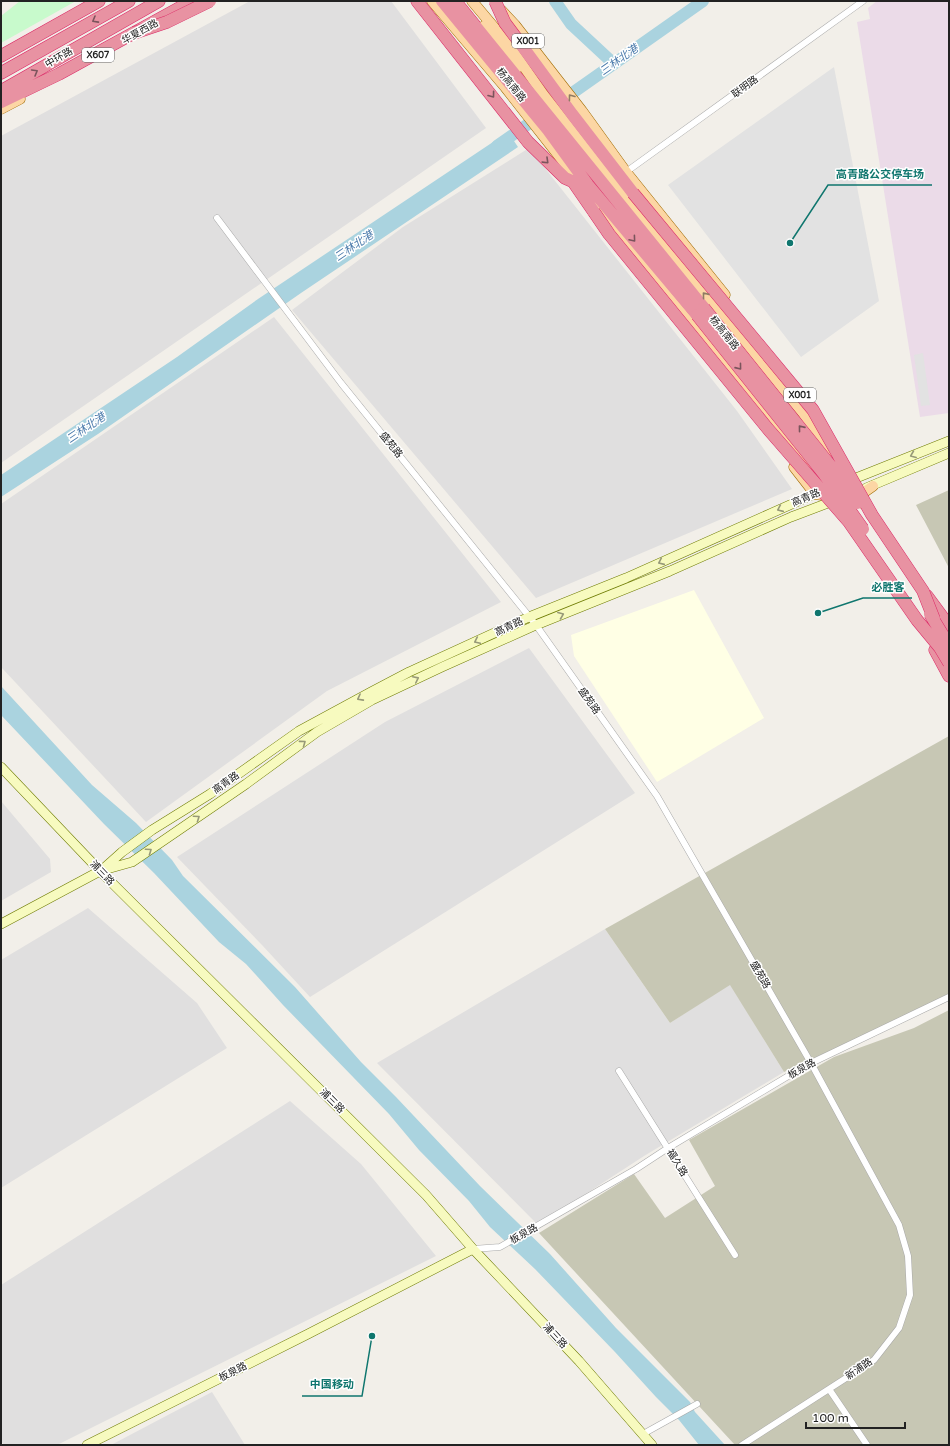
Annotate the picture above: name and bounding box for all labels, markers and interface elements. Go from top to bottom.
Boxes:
one-way arrow [92,16,99,23]
street label: 华夏西路 [120,17,160,47]
road number: X001 [512,34,544,48]
water label: 三林北港 [597,41,642,78]
street label: 中环路 [43,45,75,71]
road number: X607 [82,48,114,62]
street label: 杨高南路 [494,66,528,104]
one-way arrow [31,69,38,76]
street label: 联明路 [729,73,761,101]
one-way arrow [487,91,494,98]
one-way arrow [569,95,576,102]
one-way arrow [541,156,549,164]
callout: 高青路公交停车场 [828,162,932,185]
text: 高青路公交停车场 [836,168,924,181]
water label: 三林北港 [332,227,378,264]
one-way arrow [629,234,636,242]
one-way arrow [702,292,709,299]
street label: 杨高南路 [707,314,741,352]
one-way arrow [734,363,741,370]
road number: X001 [784,388,816,402]
water label: 三林北港 [64,409,110,446]
one-way arrow [798,426,805,433]
street label: 盛苑路 [377,430,405,460]
one-way arrow [909,450,917,458]
street label: 高青路 [790,487,822,509]
one-way arrow [776,504,784,512]
one-way arrow [658,557,665,565]
callout: 必胜客 [863,575,912,598]
text: 必胜客 [872,581,905,594]
one-way arrow [556,612,564,620]
street label: 高青路 [493,615,525,639]
one-way arrow [474,636,482,644]
one-way arrow [412,676,420,684]
street label: 盛苑路 [575,685,603,717]
one-way arrow [357,693,364,700]
one-way arrow [299,740,306,747]
street label: 高青路 [210,769,242,797]
one-way arrow [193,815,200,823]
one-way arrow [145,848,152,856]
street label: 浦三路 [87,858,117,888]
street label: 盛苑路 [747,959,773,991]
street label: 板泉路 [786,1056,818,1082]
street label: 浦三路 [317,1086,347,1116]
street label: 福久路 [664,1147,690,1179]
street label: 板泉路 [508,1221,540,1247]
street label: 浦三路 [540,1321,570,1351]
street label: 新浦路 [843,1356,875,1382]
street label: 板泉路 [217,1360,249,1384]
callout: 中国移动 [302,1373,362,1396]
text: 中国移动 [310,1378,354,1391]
scale bar [806,1404,905,1430]
text: 100 m [812,1411,849,1425]

